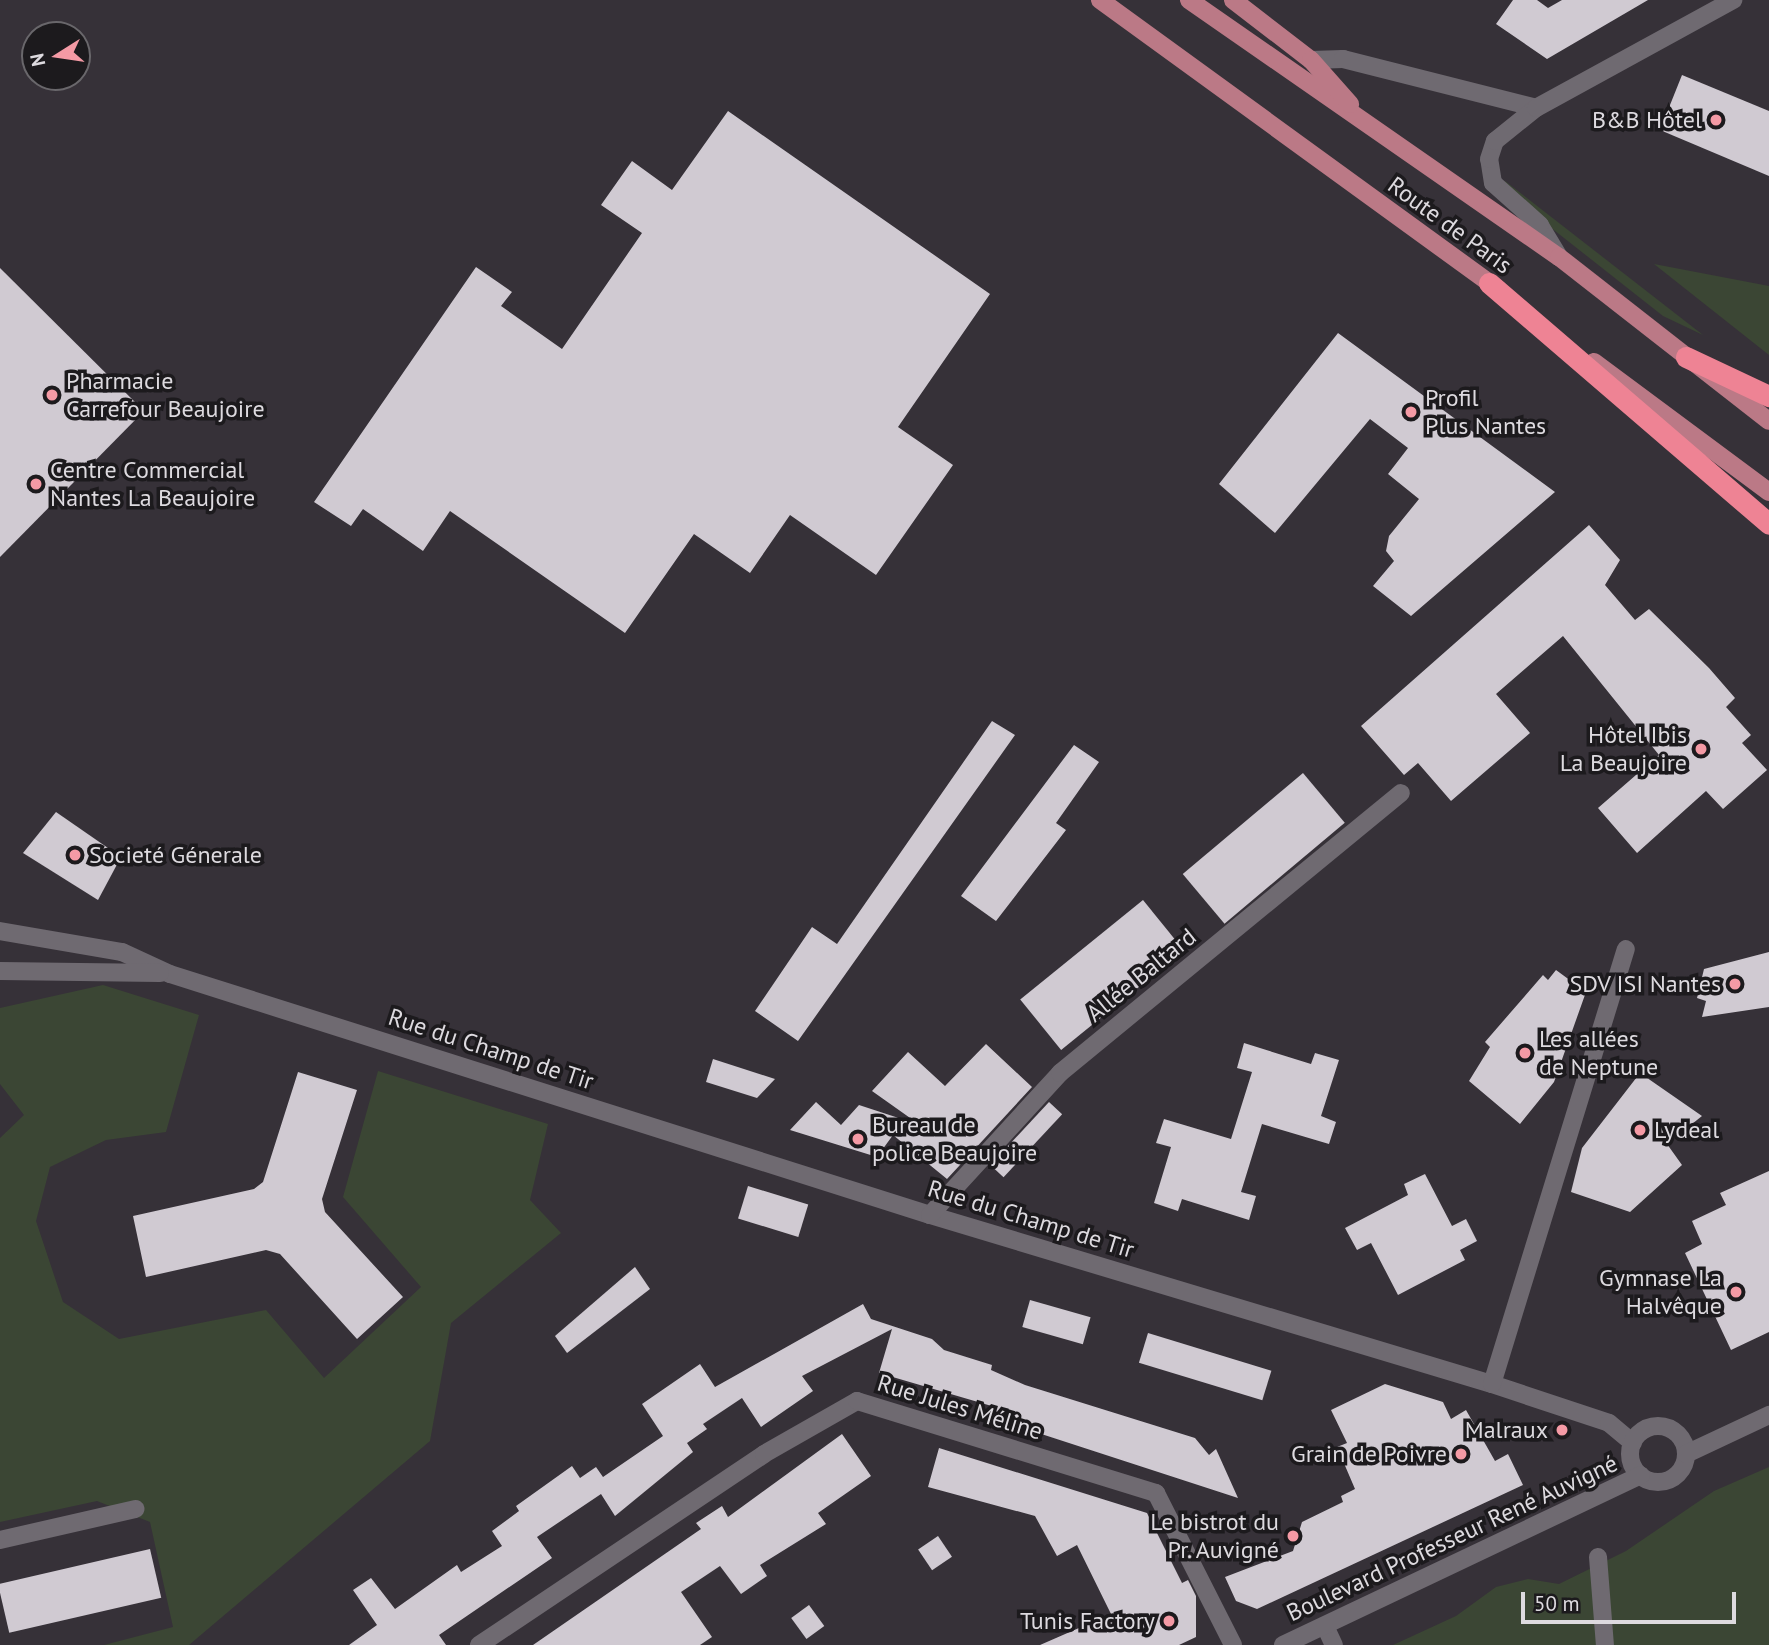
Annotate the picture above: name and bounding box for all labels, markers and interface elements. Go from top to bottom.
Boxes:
north arrow [21,21,91,91]
text: N [24,51,50,69]
place label: B&B Hôtel [1592,106,1702,134]
marker: B&B Hôtel [1708,112,1724,128]
street label: Route de Paris [1382,170,1518,280]
place label: Pharmacie Carrefour Beaujoire [66,367,265,423]
place label: Profil Plus Nantes [1425,384,1546,440]
marker: Pharmacie Carrefour Beaujoire [44,387,60,403]
marker: Profil Plus Nantes [1403,404,1419,420]
place label: Centre Commercial Nantes La Beaujoire [50,456,255,512]
marker: Centre Commercial Nantes La Beaujoire [28,476,44,492]
place label: Hôtel Ibis La Beaujoire [1560,721,1687,777]
marker: Hôtel Ibis La Beaujoire [1693,741,1709,757]
place label: Societé Génerale [89,841,262,869]
marker: Societé Génerale [67,847,83,863]
street label: Allée Baltard [1080,922,1202,1028]
place label: SDV ISI Nantes [1569,970,1721,998]
marker: SDV ISI Nantes [1727,976,1743,992]
street label: Rue du Champ de Tir [384,1002,598,1096]
place label: Les allées de Neptune [1539,1025,1658,1081]
marker: Les allées de Neptune [1517,1045,1533,1061]
place label: Bureau de police Beaujoire [872,1111,1037,1167]
place label: Lydeal [1654,1116,1719,1144]
marker: Lydeal [1632,1122,1648,1138]
marker: Bureau de police Beaujoire [850,1131,866,1147]
street label: Rue du Champ de Tir [924,1174,1138,1264]
place label: Gymnase La Halvêque [1599,1264,1722,1320]
marker: Gymnase La Halvêque [1728,1284,1744,1300]
street label: Rue Jules Méline [874,1368,1046,1446]
place label: Malraux [1465,1416,1548,1444]
marker: Malraux [1554,1422,1570,1438]
place label: Grain de Poivre [1291,1440,1447,1468]
marker: Grain de Poivre [1453,1446,1469,1462]
street label: Boulevard Professeur René Auvigné [1282,1448,1622,1628]
place label: Le bistrot du Pr. Auvigné [1150,1508,1279,1564]
marker: Le bistrot du Pr. Auvigné [1285,1528,1301,1544]
scale bar [1524,1578,1739,1622]
text: 50 m [1534,1590,1580,1617]
place label: Tunis Factory [1020,1607,1155,1635]
marker: Tunis Factory [1161,1613,1177,1629]

